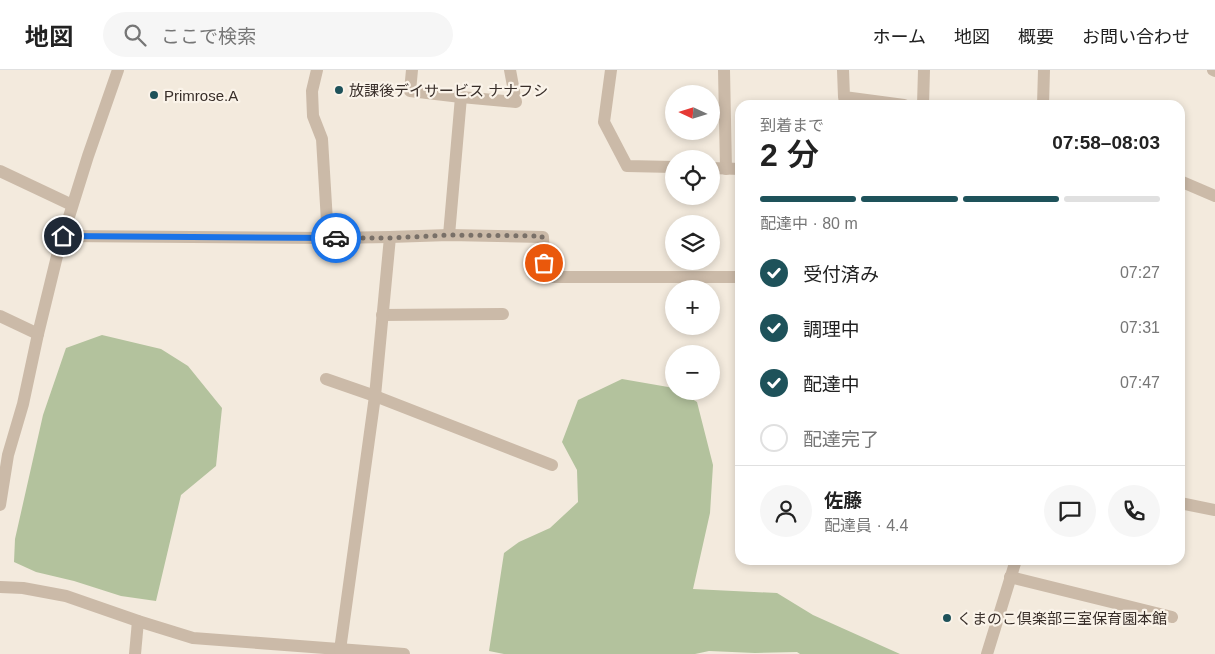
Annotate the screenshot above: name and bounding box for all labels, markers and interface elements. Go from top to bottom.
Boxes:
search box [103,12,453,57]
icon: search [121,21,149,49]
text: 地図 [25,23,73,50]
text: ここで検索 [161,26,256,47]
text: ホーム [873,27,926,47]
text: 地図 [954,27,990,47]
text: 概要 [1018,27,1054,47]
text: お問い合わせ [1082,27,1190,47]
place label: 放課後デイサービス ナナフシ [349,82,548,99]
marker: 放課後デイサービス ナナフシ [333,84,345,96]
north arrow [665,85,720,140]
map controls [665,85,720,400]
place label: Primrose.A [164,87,238,104]
marker: Primrose.A [148,89,160,101]
text: 到着まで [760,117,824,134]
text: 07:58–08:03 [1052,132,1160,153]
text: 2 分 [760,137,819,173]
button: locate [665,150,720,205]
courier [311,213,361,263]
pin [42,215,84,257]
button: layers [665,215,720,270]
text: 配達中 · 80 m [760,215,858,232]
icon: home [49,222,77,250]
icon: car [322,224,350,252]
pin [523,242,565,284]
icon: bag [530,249,558,277]
icon: check [760,259,788,287]
text: 受付済み [803,264,879,285]
text: 07:27 [1120,264,1160,281]
button: + [665,280,720,335]
icon: check [760,314,788,342]
text: 調理中 [803,319,860,340]
text: 07:31 [1120,319,1160,336]
button: − [665,345,720,400]
icon: check [760,369,788,397]
text: 配達中 [803,374,860,395]
text: 07:47 [1120,374,1160,391]
text: 配達完了 [803,429,879,450]
button: person [760,485,812,537]
button: chat [1044,485,1096,537]
button: phone [1108,485,1160,537]
text: 佐藤 [824,490,862,511]
text: 配達員 · 4.4 [824,517,908,534]
place label: くまのこ倶楽部三室保育園本館 [957,610,1167,627]
marker: くまのこ倶楽部三室保育園本館 [941,612,953,624]

